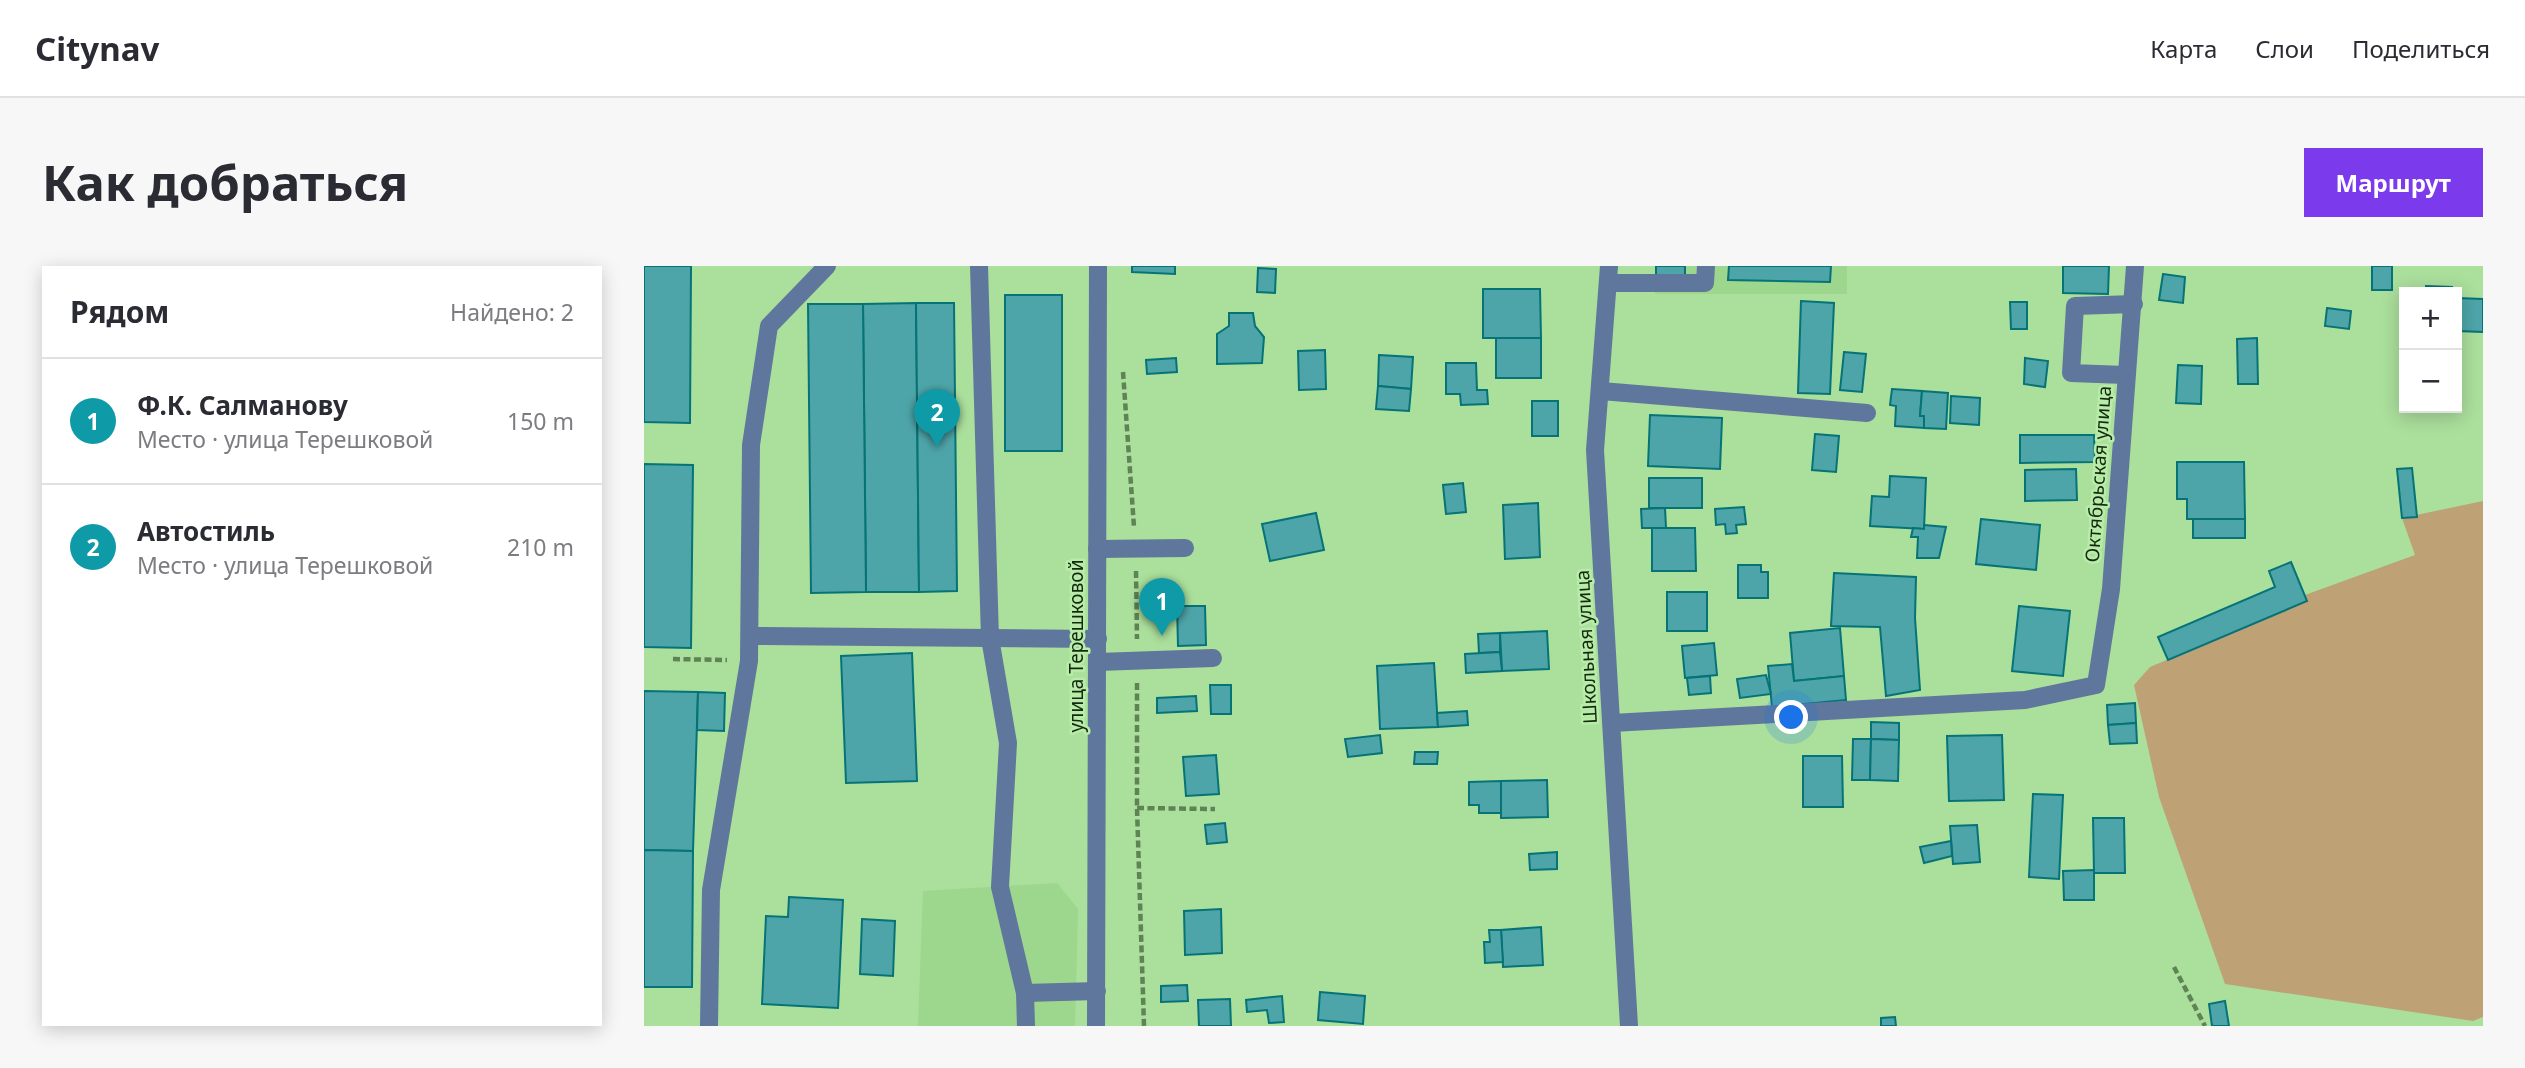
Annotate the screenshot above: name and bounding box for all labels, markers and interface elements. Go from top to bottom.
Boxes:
text: Citynav [35,26,159,71]
text: Карта [2150,32,2217,65]
text: Слои [2255,32,2314,65]
text: Поделиться [2352,32,2490,65]
button: Маршрут [2304,148,2483,217]
text: Как добраться [42,149,408,215]
map controls [2399,287,2462,413]
button: + [2399,287,2462,350]
text: Рядом [70,291,169,332]
text: Найдено: 2 [450,296,574,328]
button: − [2399,350,2462,413]
street label: Октябрьская улица [2079,385,2117,563]
text: Ф.К. Салманову [137,387,348,423]
pin: 2 [914,389,960,447]
text: 1 [86,405,100,437]
text: 150 m [507,405,574,437]
text: Место · улица Терешковой [137,423,433,455]
text: Автостиль [137,513,275,549]
text: 2 [86,531,100,563]
text: 210 m [507,531,574,563]
text: Место · улица Терешковой [137,549,433,581]
street label: улица Терешковой [1063,560,1089,732]
street label: Школьная улица [1569,569,1603,725]
pin: 1 [1139,578,1185,636]
your location [1774,700,1808,734]

